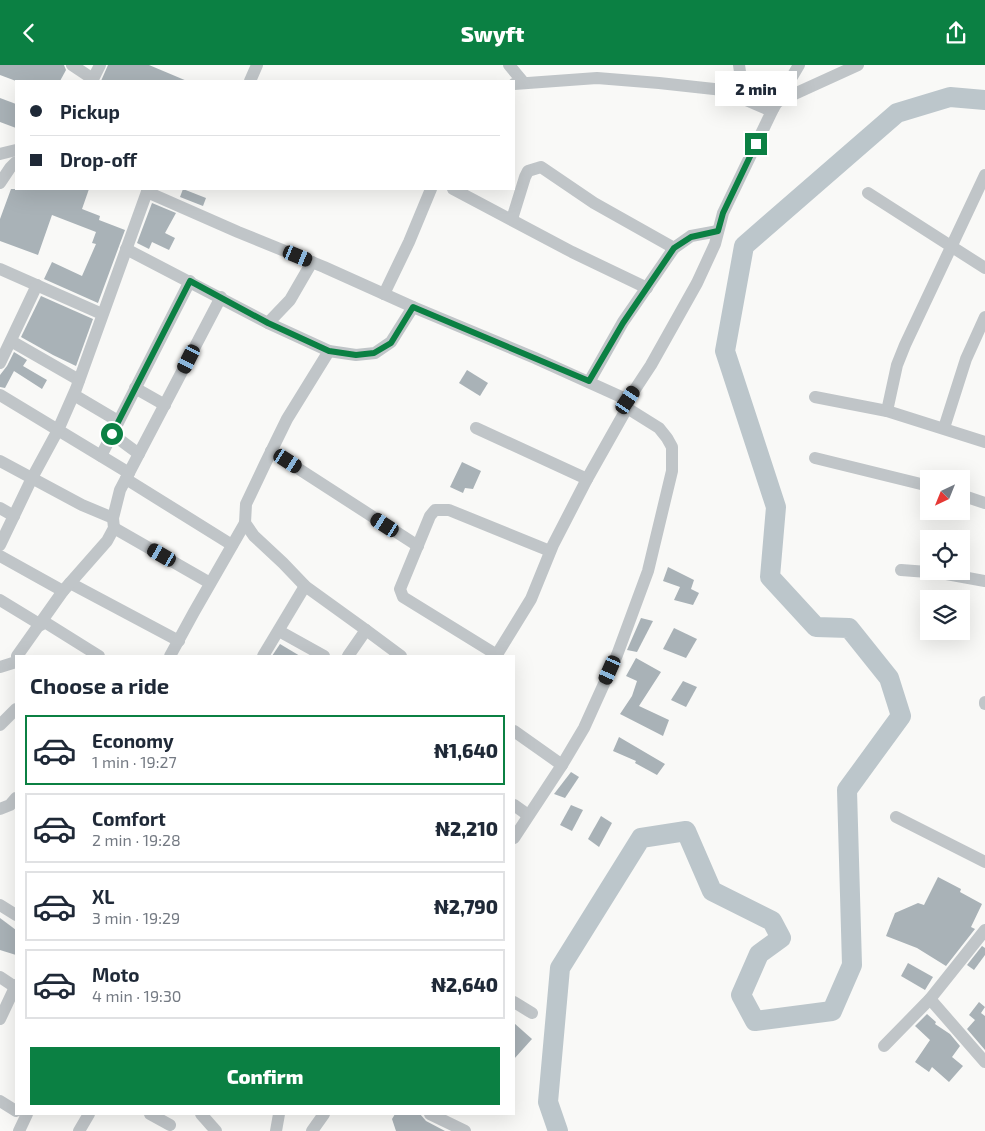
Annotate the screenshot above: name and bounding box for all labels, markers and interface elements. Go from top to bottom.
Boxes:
icon: back [15,19,43,47]
icon: share [942,19,970,47]
text: Swyft [461,20,524,46]
callout: 2 min [715,72,797,107]
text: 2 min [735,79,777,98]
text: Pickup [60,100,120,123]
route end [745,133,767,155]
text: Drop-off [60,148,137,171]
car [281,243,314,269]
car [175,342,202,376]
car [613,383,642,417]
route start [101,423,123,445]
car [271,447,304,475]
north arrow [920,470,970,520]
map controls [920,470,970,640]
car [368,511,401,539]
button: locate [920,530,970,580]
car [145,541,178,569]
button: layers [920,590,970,640]
car [597,653,622,687]
text: Choose a ride [30,672,169,698]
icon: car [32,728,77,773]
text: Economy [92,729,174,752]
text: ₦1,640 [434,739,498,762]
text: 1 min · 19:27 [92,752,177,771]
icon: car [32,806,77,851]
text: Comfort [92,807,166,830]
text: ₦2,210 [435,817,498,840]
text: 2 min · 19:28 [92,830,181,849]
icon: car [32,884,77,929]
text: XL [92,885,114,908]
text: ₦2,790 [434,895,498,918]
text: 3 min · 19:29 [92,908,180,927]
icon: car [32,962,77,1007]
text: Moto [92,963,140,986]
text: ₦2,640 [431,973,498,996]
text: 4 min · 19:30 [92,986,181,1005]
button: Confirm [30,1047,500,1105]

